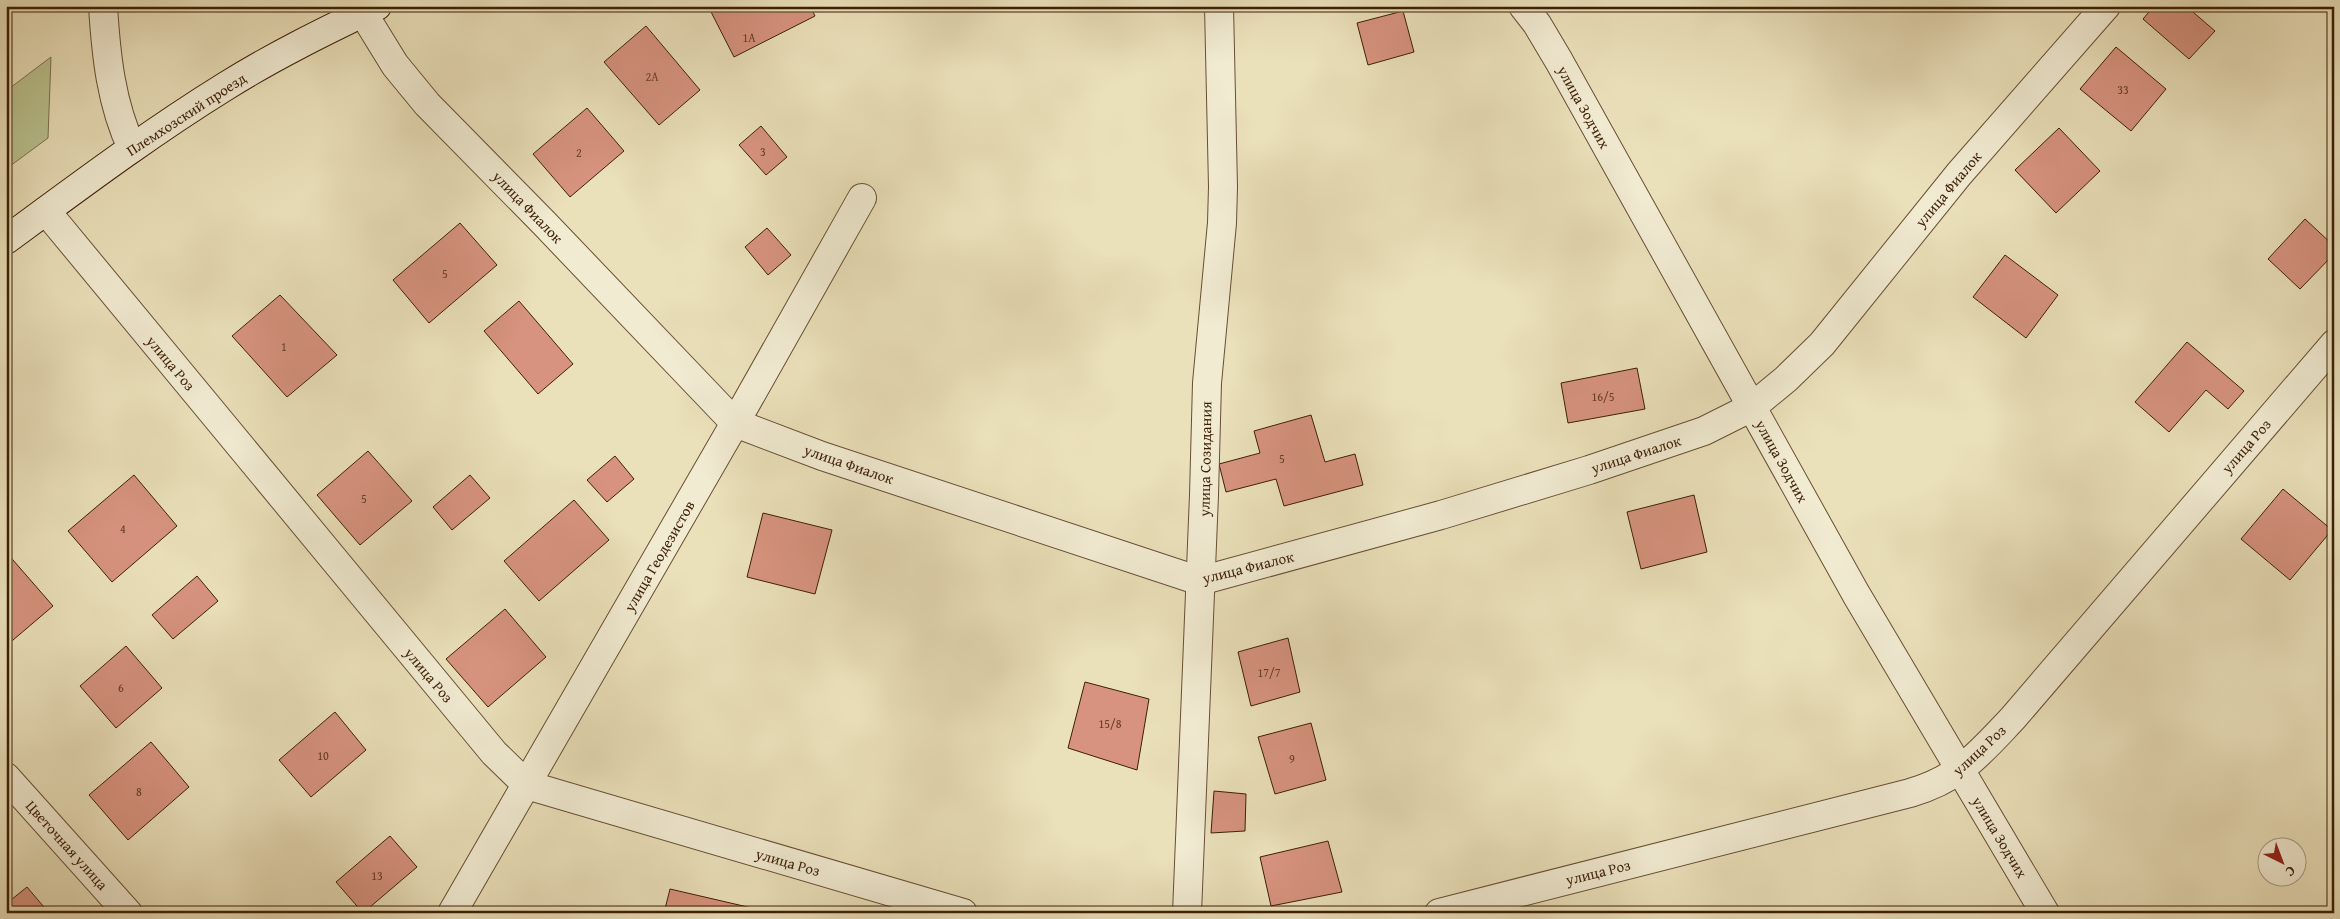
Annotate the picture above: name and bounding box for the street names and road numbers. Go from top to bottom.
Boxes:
street label: улица Зодчих [1552,61,1616,153]
street label: Племхозский проезд [122,67,250,161]
street label: улица Фиалок [1909,146,1986,232]
street label: улица Фиалок [487,165,568,248]
street label: улица Роз [141,330,200,395]
street label: улица Созидания [1193,401,1217,518]
street label: улица Роз [2216,414,2276,479]
street label: улица Зодчих [1750,415,1814,507]
street label: улица Фиалок [1587,430,1684,479]
street label: улица Фиалок [800,439,897,489]
street label: улица Геодезистов [618,497,699,616]
street label: улица Фиалок [1199,545,1296,589]
street label: улица Роз [399,642,458,707]
street label: улица Роз [1947,720,2010,781]
street label: улица Зодчих [1967,791,2033,882]
street label: Цветочная улица [21,796,114,895]
street label: улица Роз [752,843,823,881]
street label: улица Роз [1562,854,1633,890]

